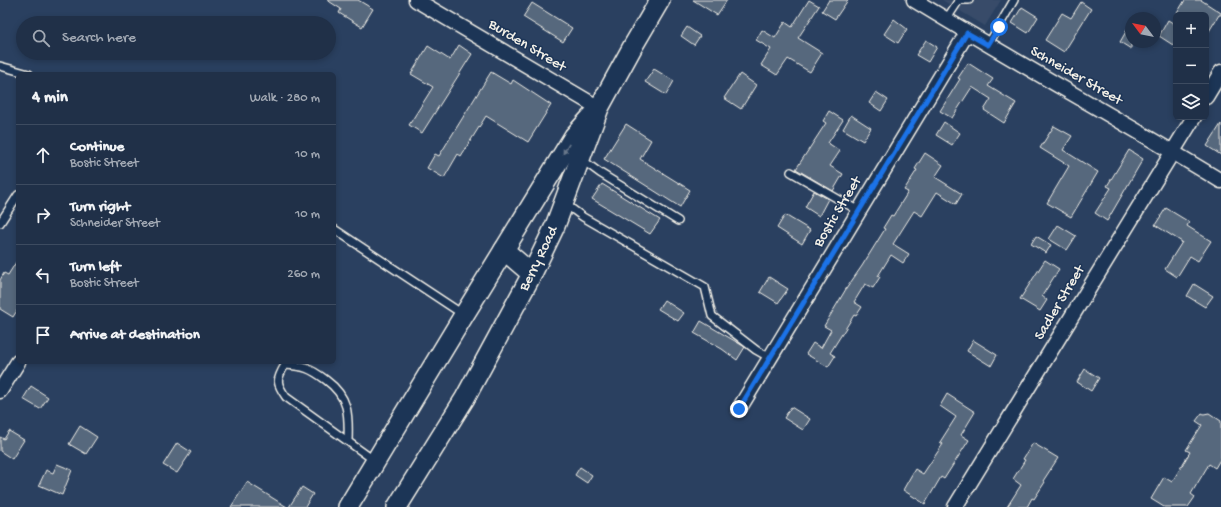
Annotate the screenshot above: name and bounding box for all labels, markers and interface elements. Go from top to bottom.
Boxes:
north arrow [1125,12,1161,48]
map controls [1173,12,1209,120]
button: + [1173,12,1209,48]
street label: Burden Street [484,15,571,77]
search box [16,16,336,60]
route start [990,18,1008,36]
icon: search [30,27,52,49]
text: Search here [62,29,136,47]
street label: Schneider Street [1027,42,1127,111]
button: − [1173,48,1209,84]
button: layers [1173,84,1209,120]
text: 4 min [32,88,68,108]
text: Walk · 280 m [250,91,320,106]
text: Continue [70,138,124,156]
icon: ahead [32,144,54,166]
one-way arrow [562,144,570,154]
text: 10 m [295,147,320,162]
text: Bostic Street [70,156,138,171]
street label: Bostic Street [809,172,867,251]
text: Turn right [70,198,130,216]
icon: right [32,204,54,226]
text: 10 m [295,207,320,222]
text: Schneider Street [70,216,160,231]
street label: Berry Road [515,223,563,295]
text: Turn left [70,258,121,276]
street label: Sadler Street [1031,261,1090,344]
icon: left [32,264,54,286]
text: 260 m [287,267,320,282]
text: Bostic Street [70,276,138,291]
icon: arrive [32,324,54,346]
text: Arrive at destination [70,326,200,344]
route end [730,400,748,418]

